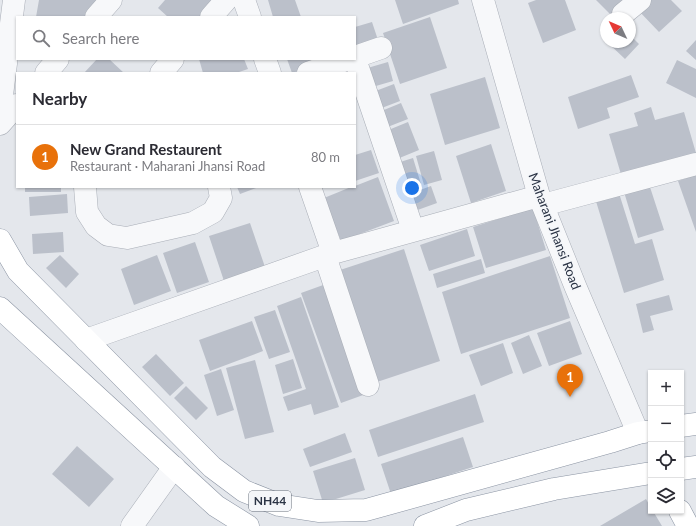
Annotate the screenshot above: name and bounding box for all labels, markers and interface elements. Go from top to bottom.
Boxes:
north arrow [600,12,636,48]
search box [16,16,356,60]
icon: search [30,27,52,49]
text: Search here [62,29,139,47]
text: Nearby [32,88,87,109]
text: New Grand Restaurent [70,140,222,158]
text: 1 [41,149,49,165]
text: 80 m [311,149,340,165]
text: Restaurant · Maharani Jhansi Road [70,158,265,174]
street label: Maharani Jhansi Road [525,170,585,292]
your location [402,178,422,198]
pin: 1 [557,364,583,397]
map controls [648,370,684,514]
button: + [648,370,684,406]
button: − [648,406,684,442]
button: locate [648,442,684,478]
button: layers [648,478,684,514]
road number: NH44 [249,491,291,511]

